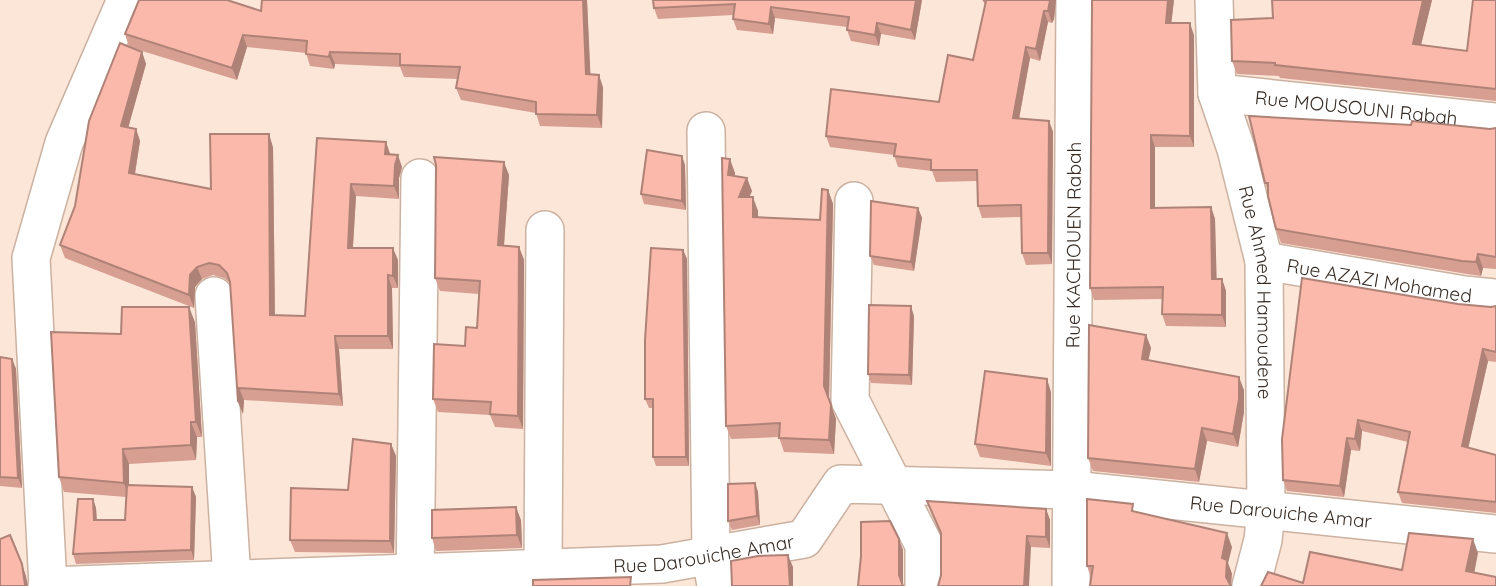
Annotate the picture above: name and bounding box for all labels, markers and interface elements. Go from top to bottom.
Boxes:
street label: Rue MOUSOUNI Rabah [1254,85,1459,130]
street label: Rue KACHOUEN Rabah [1061,142,1086,348]
street label: Rue Ahmed Hamoudene [1234,183,1277,399]
street label: Rue AZAZI Mohamed [1285,253,1473,308]
street label: Rue Darouiche Amar [1189,490,1374,533]
street label: Rue Darouiche Amar [613,529,797,578]

